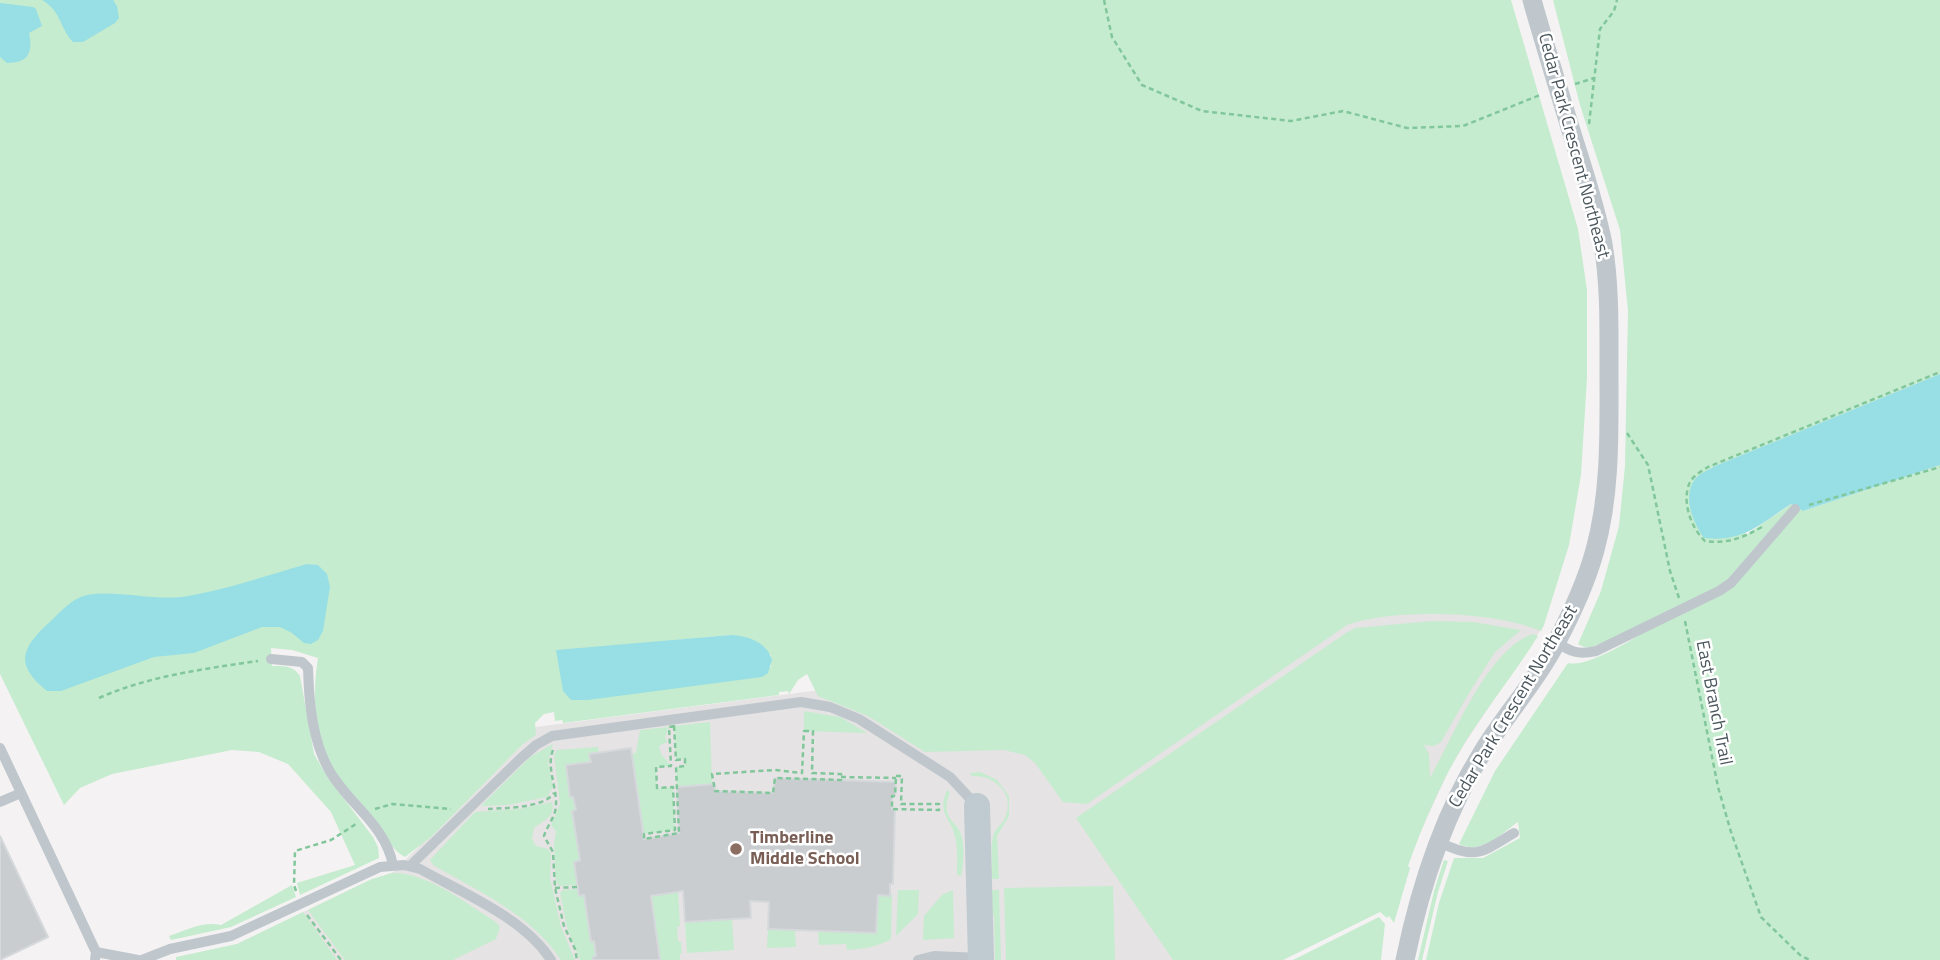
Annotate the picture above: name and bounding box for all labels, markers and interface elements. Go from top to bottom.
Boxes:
street label: Cedar Park Crescent Northeast [1532,31,1614,261]
street label: Cedar Park Crescent Northeast [1445,602,1583,812]
street label: East Branch Trail [1690,639,1736,767]
place label: Timberline Middle School [750,828,860,870]
marker: Timberline Middle School [728,841,744,857]

